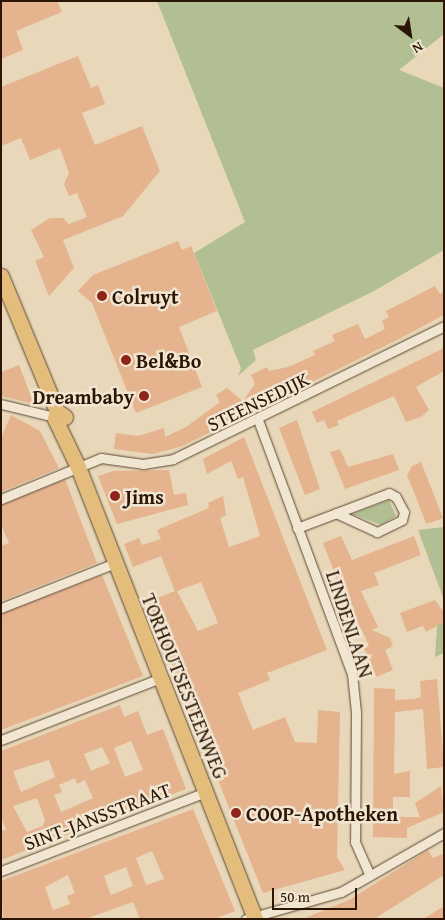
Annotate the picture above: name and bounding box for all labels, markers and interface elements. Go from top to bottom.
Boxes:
north arrow [385,10,435,60]
text: N [409,37,427,59]
place label: Colruyt [112,284,179,308]
marker: Colruyt [96,290,108,302]
place label: Bel&Bo [136,348,201,372]
marker: Bel&Bo [120,354,132,366]
street label: STEENSEDIJK [203,366,313,436]
place label: Dreambaby [32,384,134,408]
marker: Dreambaby [138,390,150,402]
place label: Jims [125,484,164,508]
marker: Jims [109,490,121,502]
street label: LINDENLAAN [321,567,379,681]
street label: TORHOUTSESTEENWEG [137,590,233,782]
street label: SINT-JANSSTRAAT [20,777,174,855]
place label: COOP-Apotheken [246,801,398,825]
marker: COOP-Apotheken [230,807,242,819]
scale bar [275,878,360,910]
text: 50 m [280,886,310,907]

